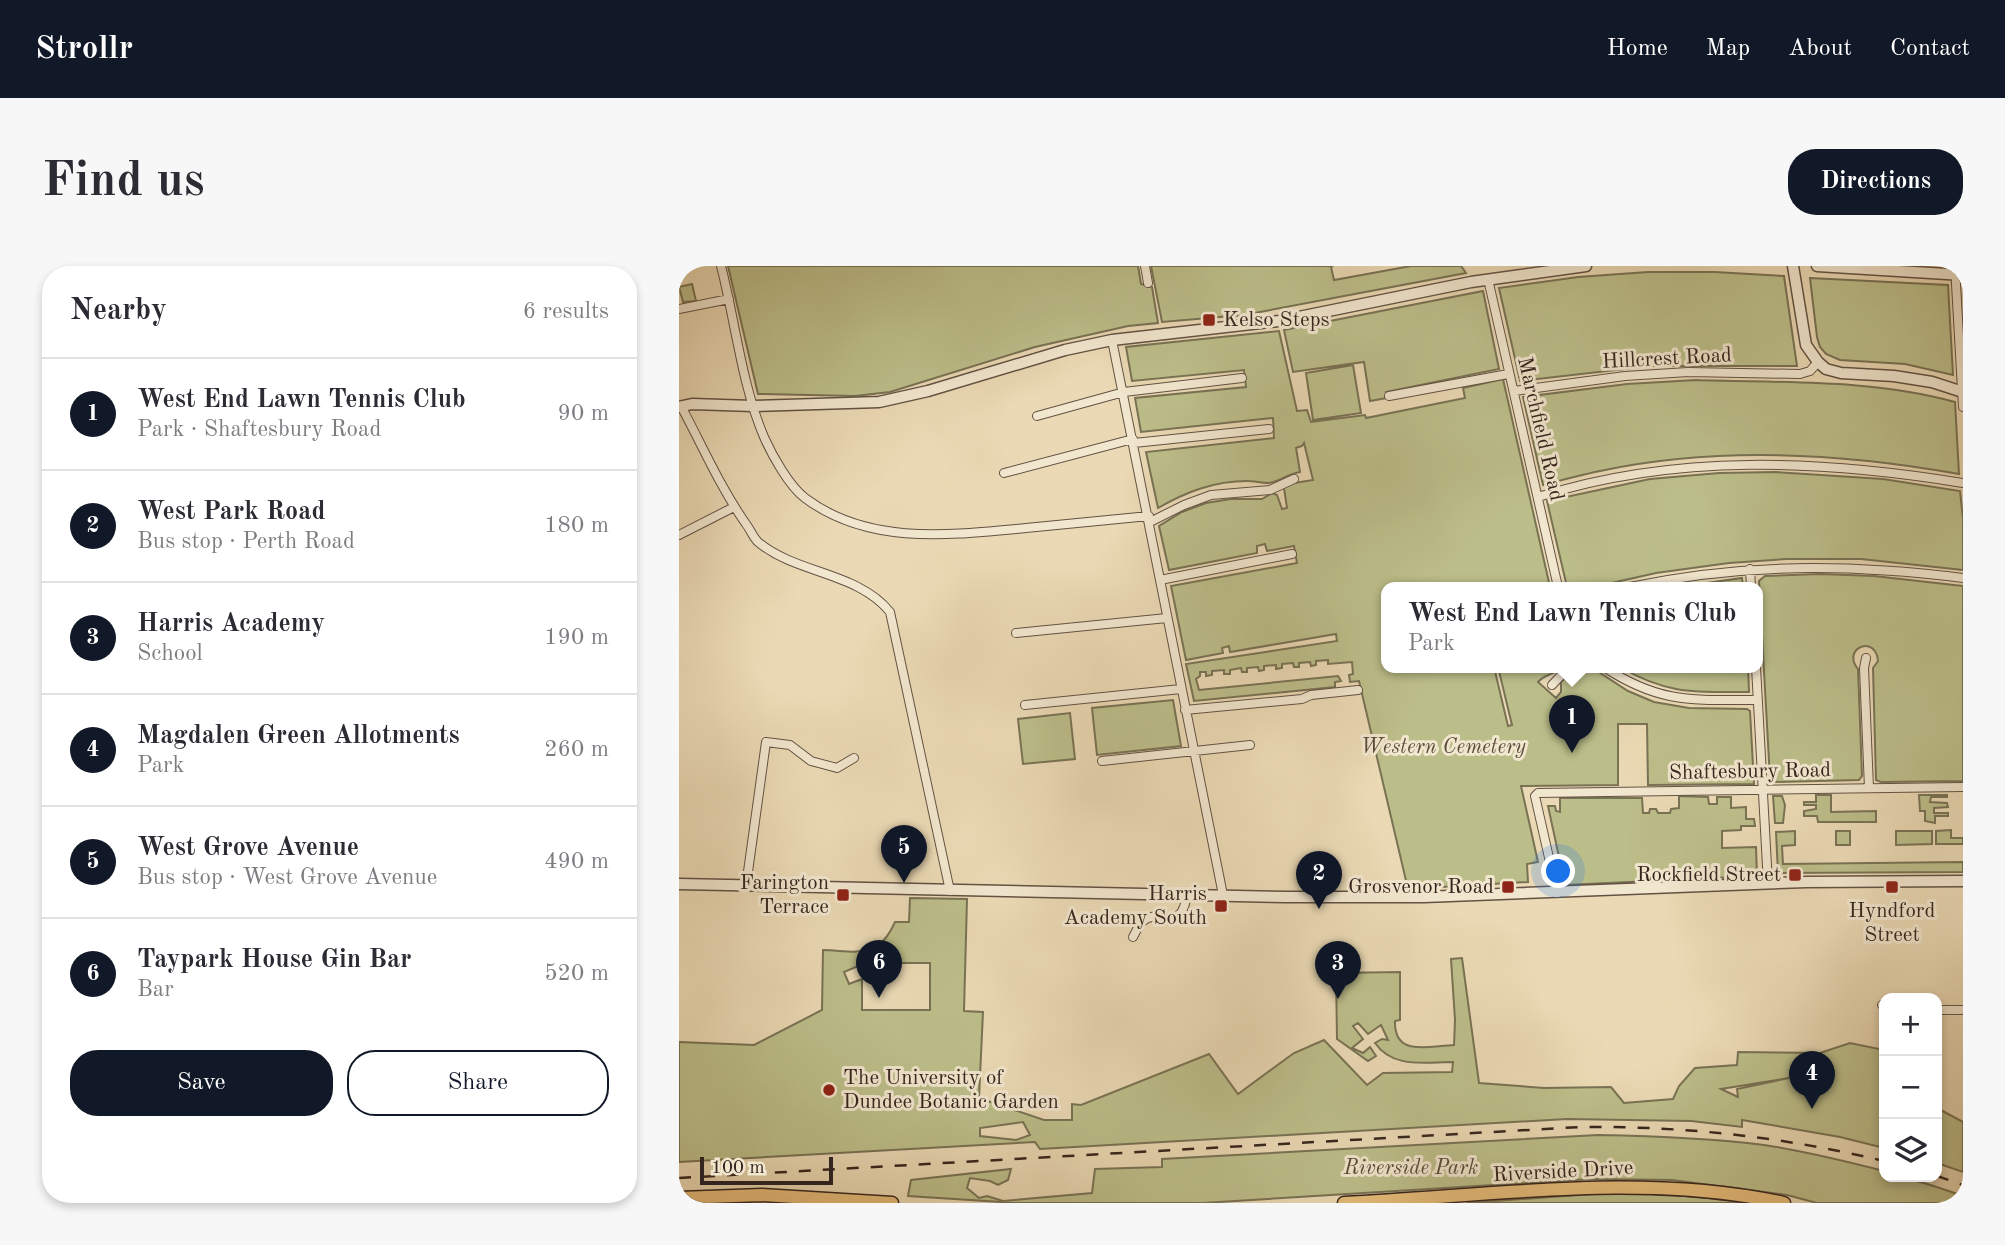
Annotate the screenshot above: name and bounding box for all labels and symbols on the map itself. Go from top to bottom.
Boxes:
place label: Kelso Steps [1223,310,1330,331]
marker: Kelso Steps [1201,312,1217,328]
street label: Hillcrest Road [1601,345,1733,373]
street label: Marchfield Road [1513,355,1567,503]
pin: 1 [1549,695,1595,753]
park label: Western Cemetery [1360,737,1526,758]
street label: Shaftesbury Road [1669,760,1831,784]
pin: 5 [881,825,927,883]
pin: 2 [1296,851,1342,909]
your location [1541,854,1575,888]
place label: Rockfield Street [1637,865,1781,886]
marker: Rockfield Street [1787,867,1803,883]
place label: Farington Terrace [740,873,829,918]
place label: Grosvenor Road [1348,877,1494,898]
marker: Grosvenor Road [1500,879,1516,895]
marker: Hyndford Street [1884,879,1900,895]
place label: Harris Academy South [1064,884,1207,929]
marker: Farington Terrace [835,887,851,903]
marker: Harris Academy South [1213,898,1229,914]
place label: Hyndford Street [1849,901,1935,946]
pin: 6 [856,940,902,998]
pin: 3 [1315,941,1361,999]
pin: 4 [1789,1051,1835,1109]
place label: The University of Dundee Botanic Garden [843,1068,1059,1113]
marker: The University of Dundee Botanic Garden [821,1082,837,1098]
scale bar [700,1154,833,1186]
park label: Riverside Park [1343,1158,1478,1179]
street label: Riverside Drive [1492,1158,1634,1186]

